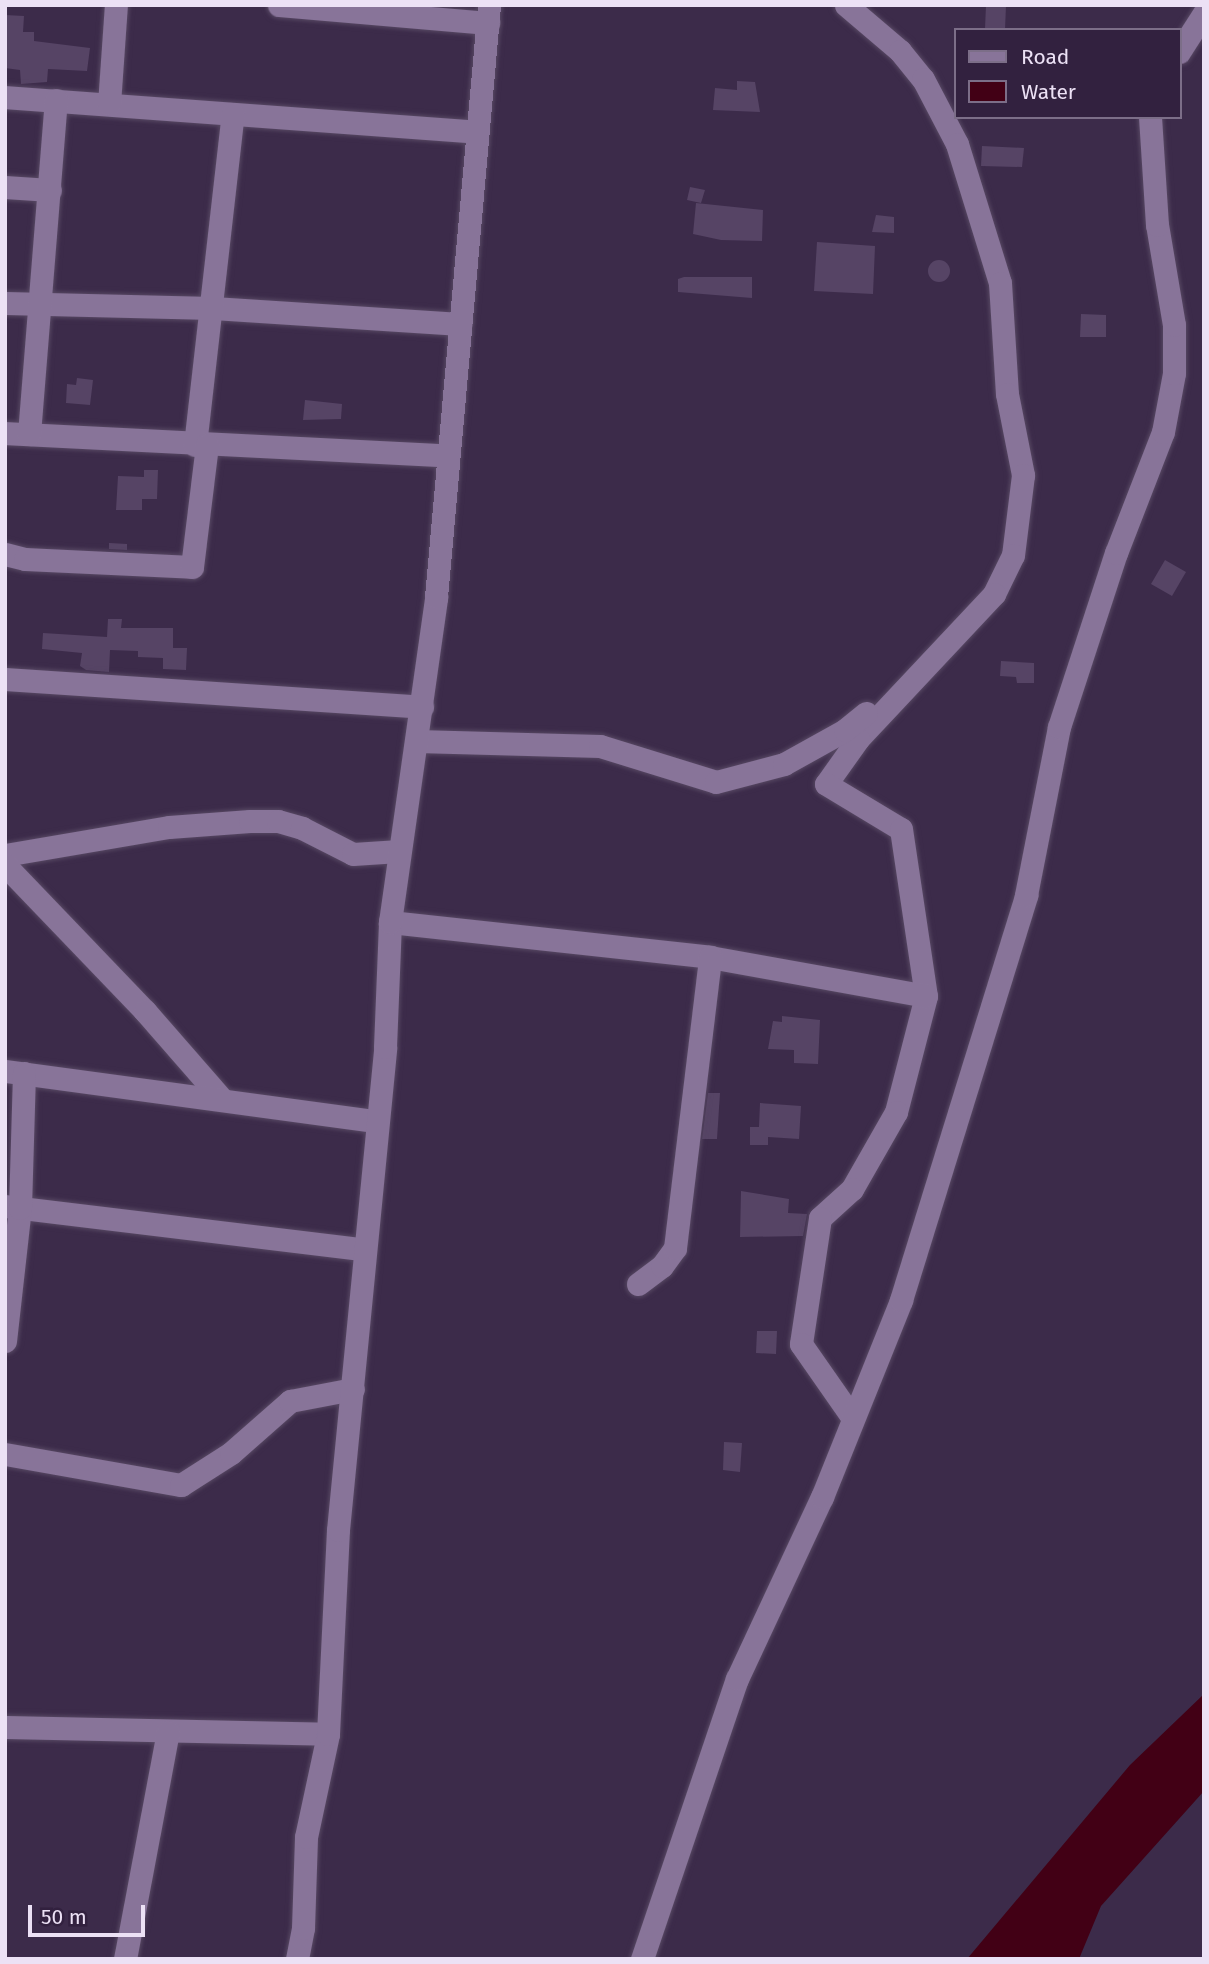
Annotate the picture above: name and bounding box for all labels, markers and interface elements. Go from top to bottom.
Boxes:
legend [954,28,1181,119]
text: Road [1021,44,1069,70]
text: Water [1021,79,1076,105]
scale bar [32,1890,149,1934]
text: 50 m [41,1904,87,1930]

